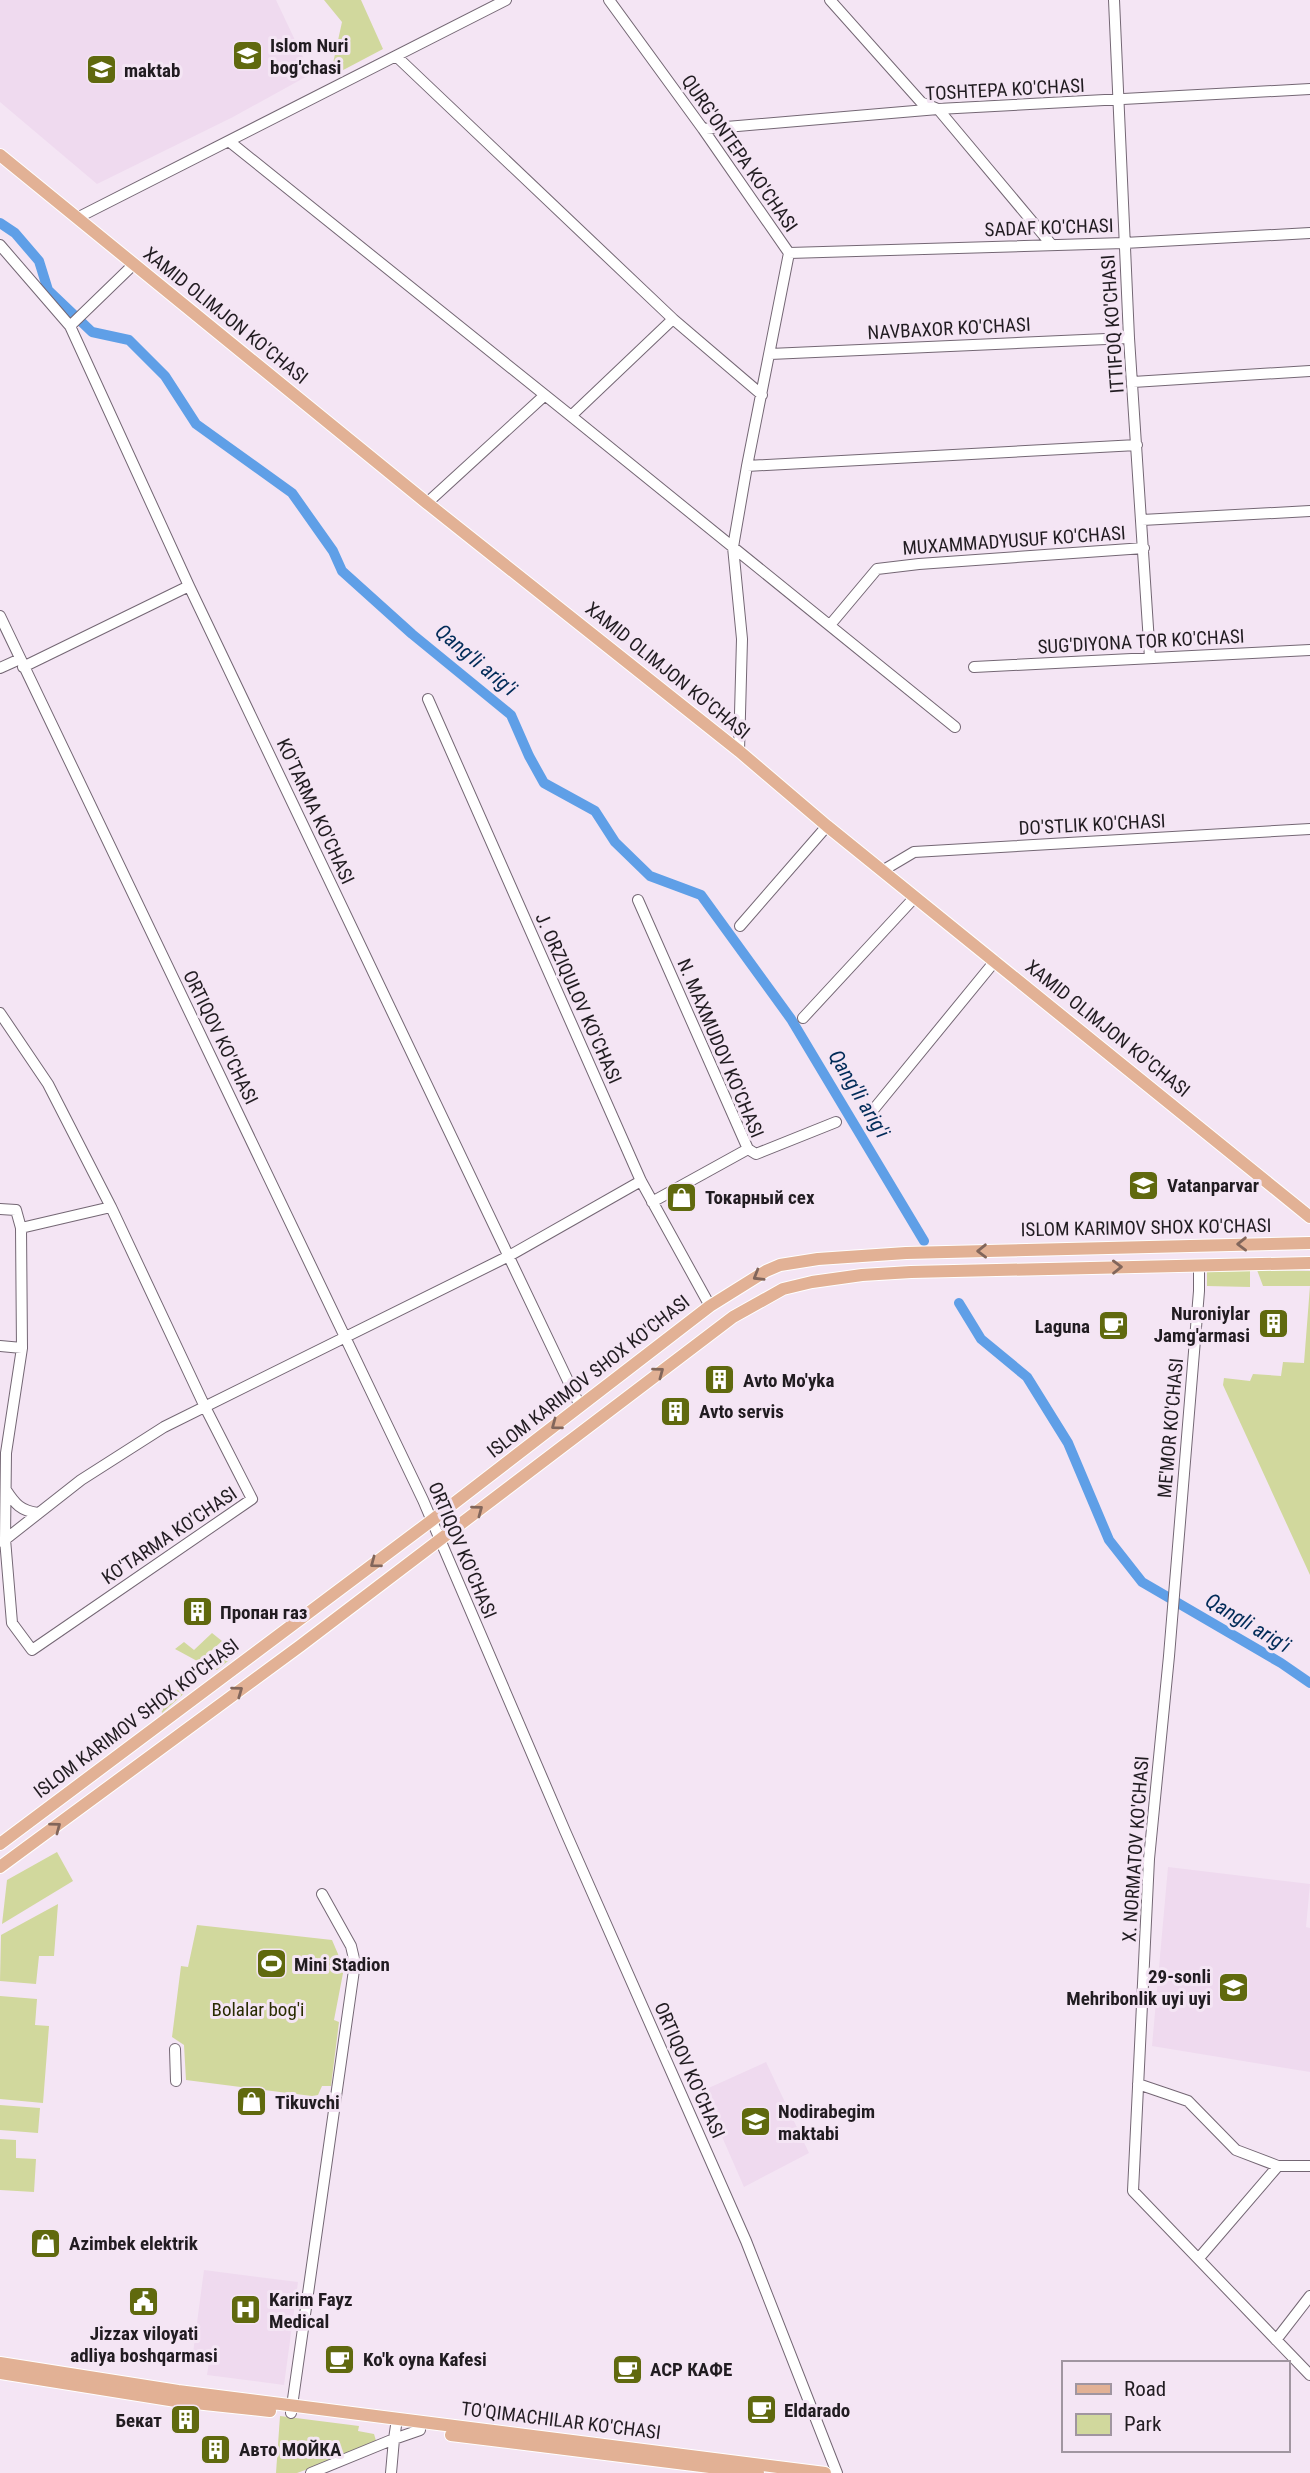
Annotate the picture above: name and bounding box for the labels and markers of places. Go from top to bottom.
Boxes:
place label: Islom Nuri bog'chasi [270,34,349,79]
school or university icon: Islom Nuri bog'chasi [230,39,264,73]
school or university icon: maktab [84,53,118,87]
place label: maktab [124,59,180,82]
school or university icon: Vatanparvar [1127,1168,1161,1202]
place label: Vatanparvar [1167,1174,1259,1197]
shop icon: Токарный сех [665,1180,699,1214]
place label: Токарный сех [705,1186,815,1209]
place label: Nuroniylar Jamg'armasi [1154,1302,1250,1347]
building icon: Nuroniylar Jamg'armasi [1256,1307,1290,1341]
cafe icon: Laguna [1096,1309,1130,1343]
place label: Laguna [1035,1315,1090,1338]
building icon: Avto Mo'yka [703,1363,737,1397]
place label: Avto Mo'yka [743,1369,834,1392]
building icon: Avto servis [659,1394,693,1428]
place label: Avto servis [699,1400,784,1423]
building icon: Пропан газ [180,1595,214,1629]
place label: Пропан газ [220,1601,307,1624]
sports icon: Mini Stadion [254,1947,288,1981]
place label: Mini Stadion [294,1953,390,1976]
place label: 29-sonli Mehribonlik uyi uyi [1066,1965,1211,2010]
school or university icon: 29-sonli Mehribonlik uyi uyi [1217,1970,1251,2004]
shop icon: Tikuvchi [235,2085,269,2119]
place label: Tikuvchi [275,2091,340,2114]
place label: Nodirabegim maktabi [778,2100,875,2145]
school or university icon: Nodirabegim maktabi [738,2105,772,2139]
shop icon: Azimbek elektrik [29,2226,63,2260]
place label: Azimbek elektrik [69,2232,199,2255]
public building icon: Jizzax viloyati adliya boshqarmasi [127,2285,161,2319]
place label: Karim Fayz Medical [269,2288,353,2333]
hospital icon: Karim Fayz Medical [229,2293,263,2327]
place label: Jizzax viloyati adliya boshqarmasi [70,2322,218,2367]
cafe icon: Ko'k oyna Kafesi [323,2342,357,2376]
place label: Ko'k oyna Kafesi [363,2348,487,2371]
cafe icon: АСР КАФЕ [610,2352,644,2386]
place label: АСР КАФЕ [650,2358,732,2381]
cafe icon: Eldarado [744,2393,778,2427]
place label: Eldarado [784,2399,850,2422]
building icon: Бекат [168,2403,202,2437]
place label: Бекат [116,2409,162,2432]
building icon: Авто МОЙКА [199,2432,233,2466]
place label: Авто МОЙКА [239,2438,342,2461]

